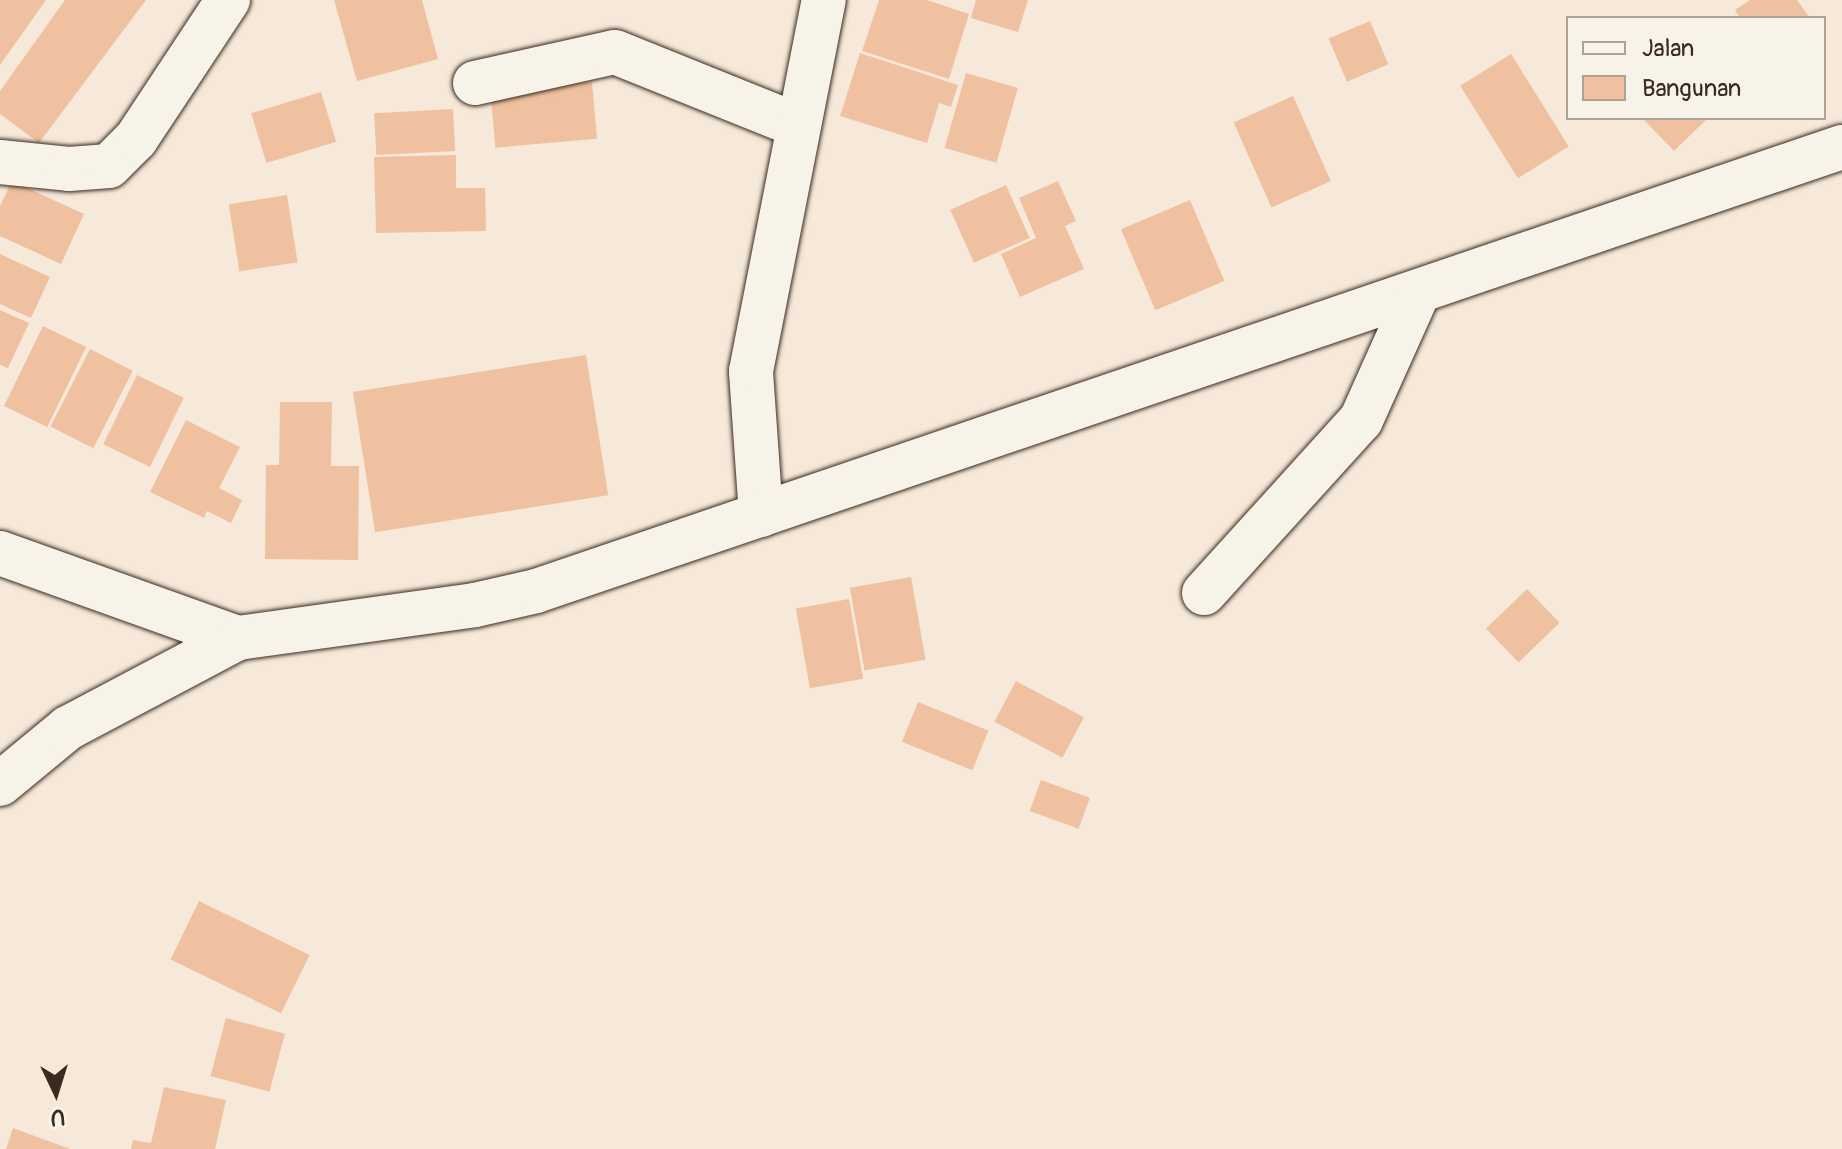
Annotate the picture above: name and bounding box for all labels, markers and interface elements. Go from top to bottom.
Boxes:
legend [1566,16,1826,120]
text: Jalan [1642,34,1694,63]
text: Bangunan [1642,74,1741,103]
north arrow [16,1053,96,1133]
text: U [49,1102,66,1131]

